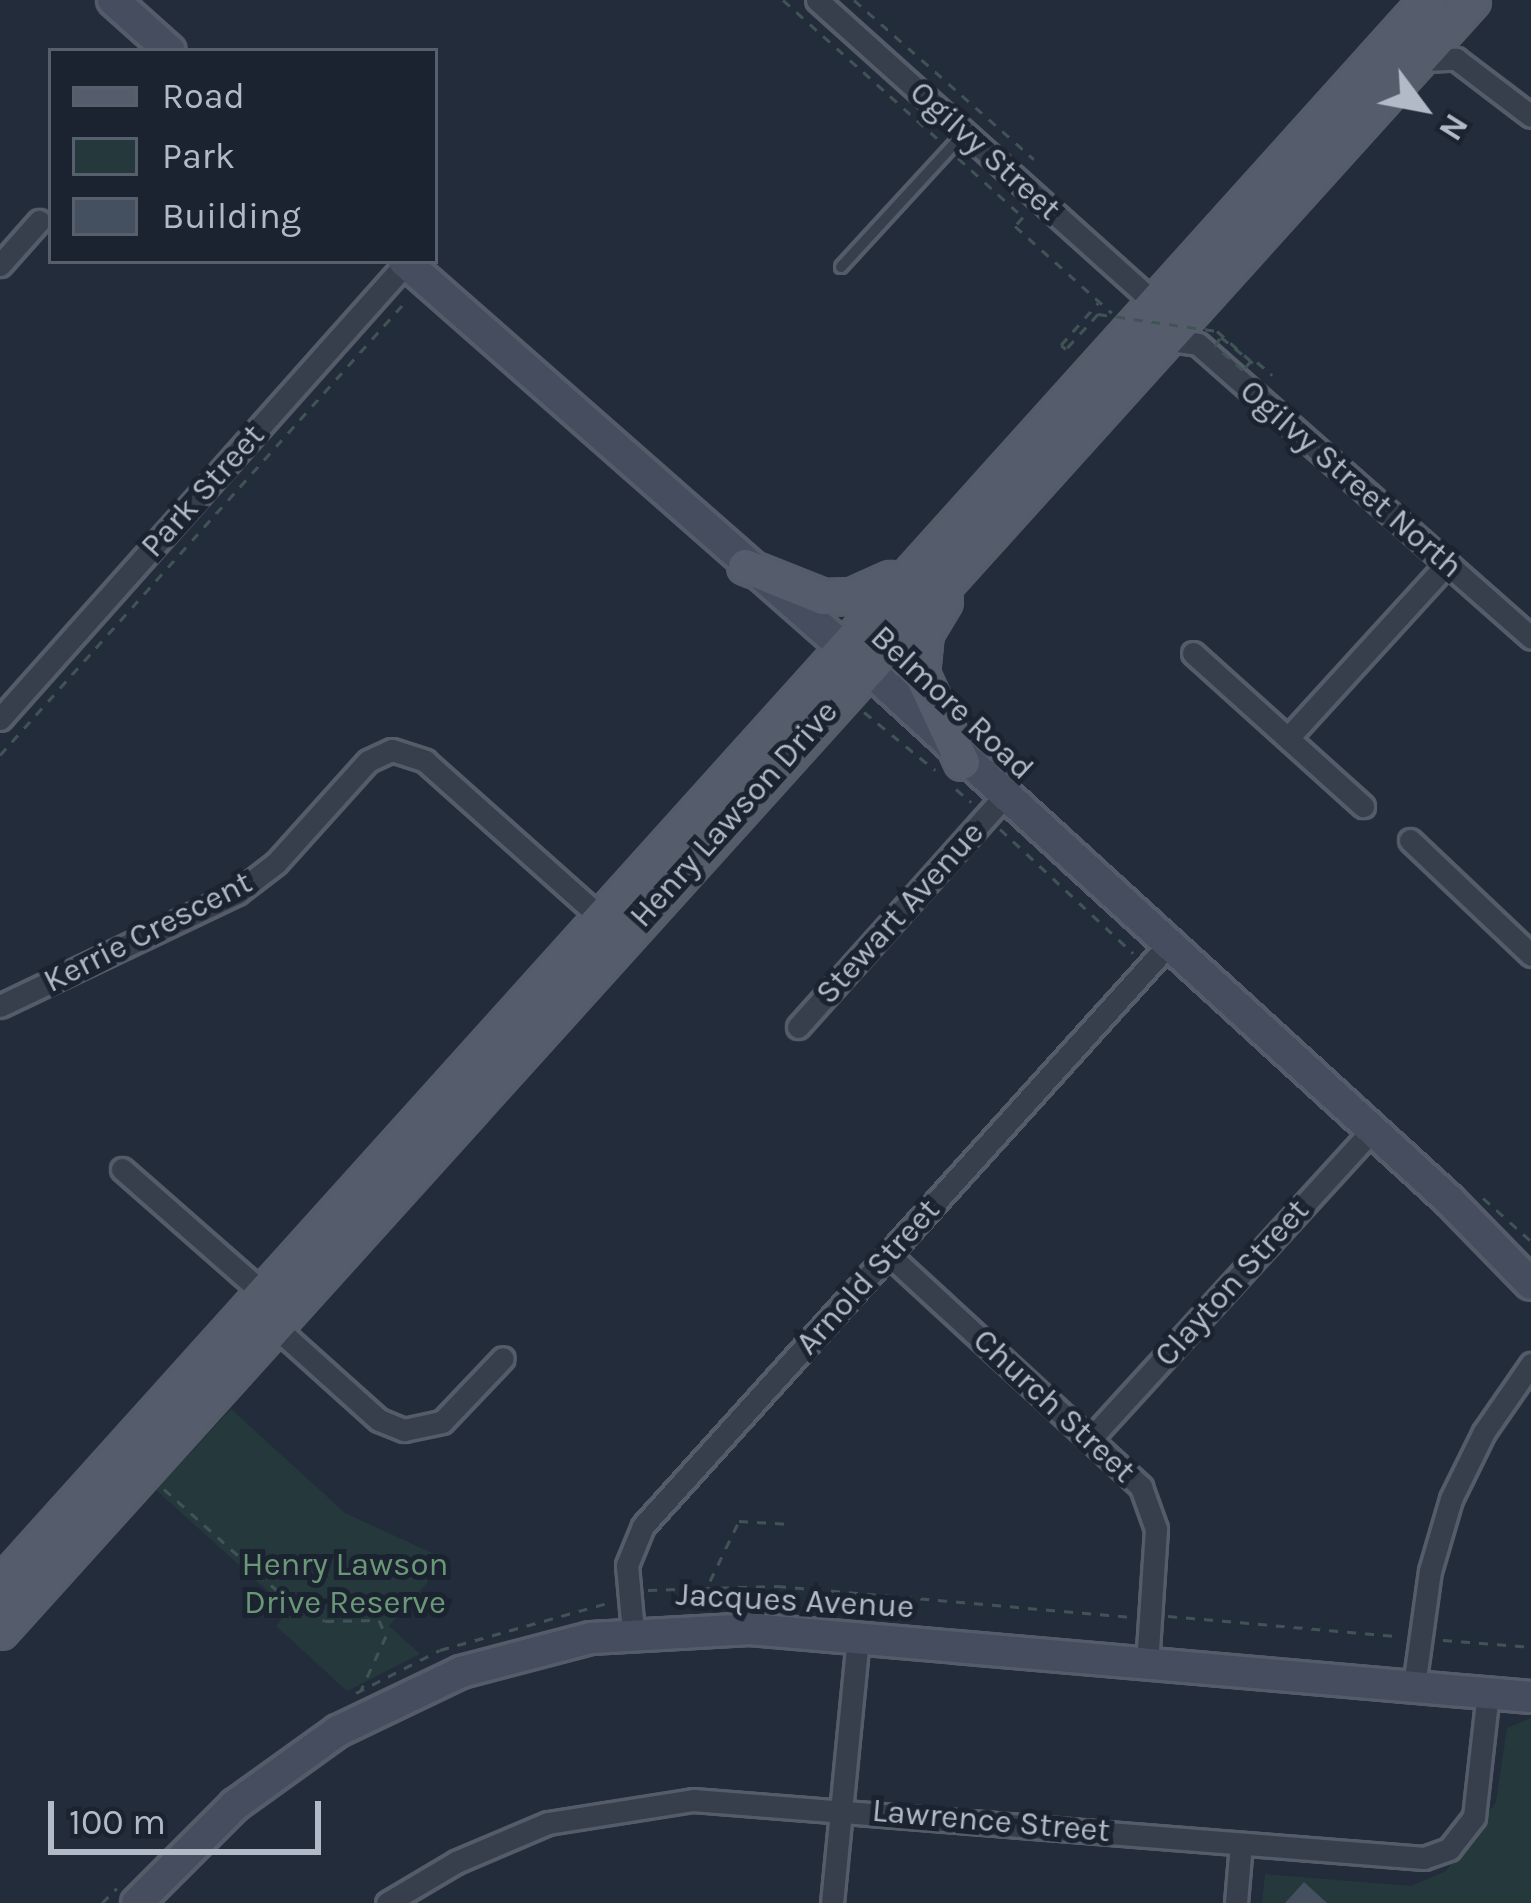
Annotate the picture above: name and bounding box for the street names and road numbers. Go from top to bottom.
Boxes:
street label: Ogilvy Street [901,73,1069,229]
street label: Ogilvy Street North [1232,372,1470,586]
street label: Park Street [133,416,273,566]
street label: Belmore Road [862,617,1042,789]
street label: Henry Lawson Drive [622,692,846,936]
street label: Stewart Avenue [808,813,992,1013]
street label: Kerrie Crescent [37,863,259,1001]
street label: Arnold Street [788,1191,948,1363]
street label: Clayton Street [1146,1191,1318,1375]
street label: Church Street [965,1321,1143,1491]
street label: Jacques Avenue [675,1575,915,1627]
street label: Lawrence Street [870,1791,1112,1851]

